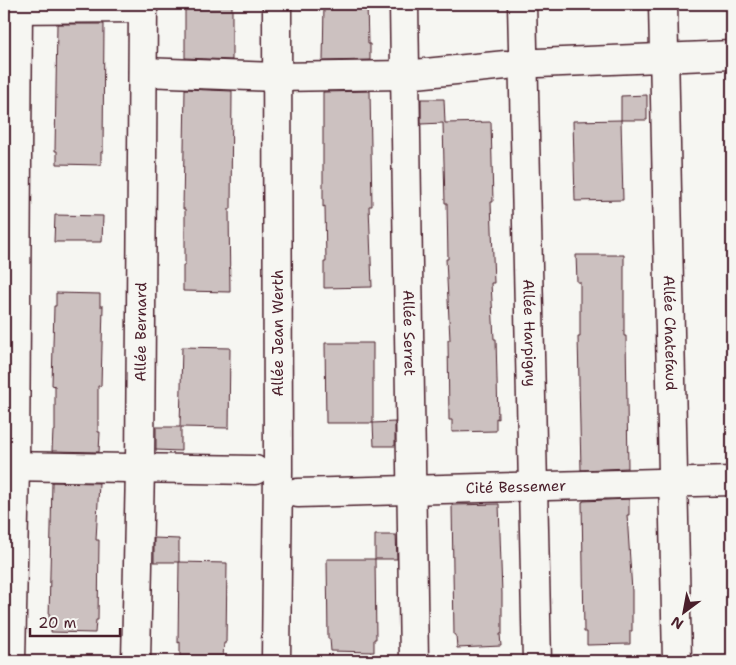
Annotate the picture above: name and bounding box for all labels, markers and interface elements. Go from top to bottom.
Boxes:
street label: Allée Jean Werth [268,270,288,396]
street label: Allée Chatefaud [659,275,681,391]
street label: Allée Harpigny [518,279,541,387]
street label: Allée Bernard [131,282,151,382]
street label: Allée Serret [398,290,420,376]
street label: Cité Bessemer [465,476,567,498]
north arrow [658,588,708,638]
scale bar [30,605,120,637]
text: N [668,612,687,634]
text: 20 m [38,613,77,633]

